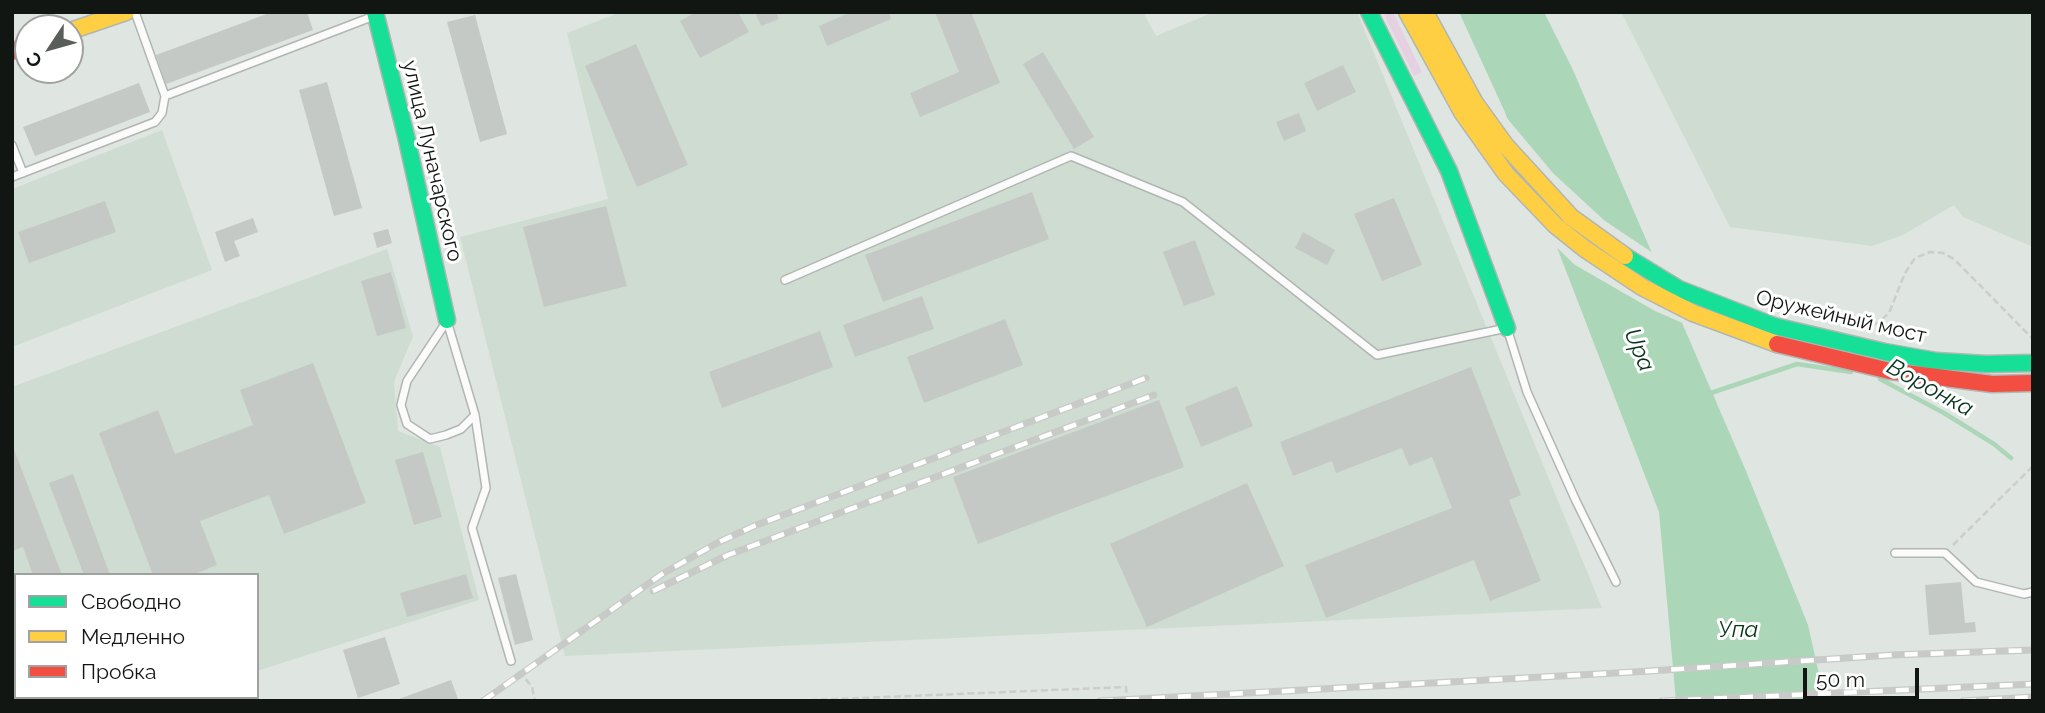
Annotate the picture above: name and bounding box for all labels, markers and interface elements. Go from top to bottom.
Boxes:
north arrow [14,14,84,84]
text: С [21,48,46,72]
street label: улица Луначарского [397,58,467,264]
street label: Оружейный мост [1753,285,1929,349]
water label: Upa [1618,324,1660,376]
water label: Воронка [1882,353,1978,423]
legend [14,573,259,699]
text: Свободно [81,589,181,614]
water label: Упа [1718,616,1758,644]
text: Медленно [81,624,185,649]
scale bar [1807,654,1923,698]
text: Пробка [81,659,157,684]
text: 50 m [1816,667,1865,692]

